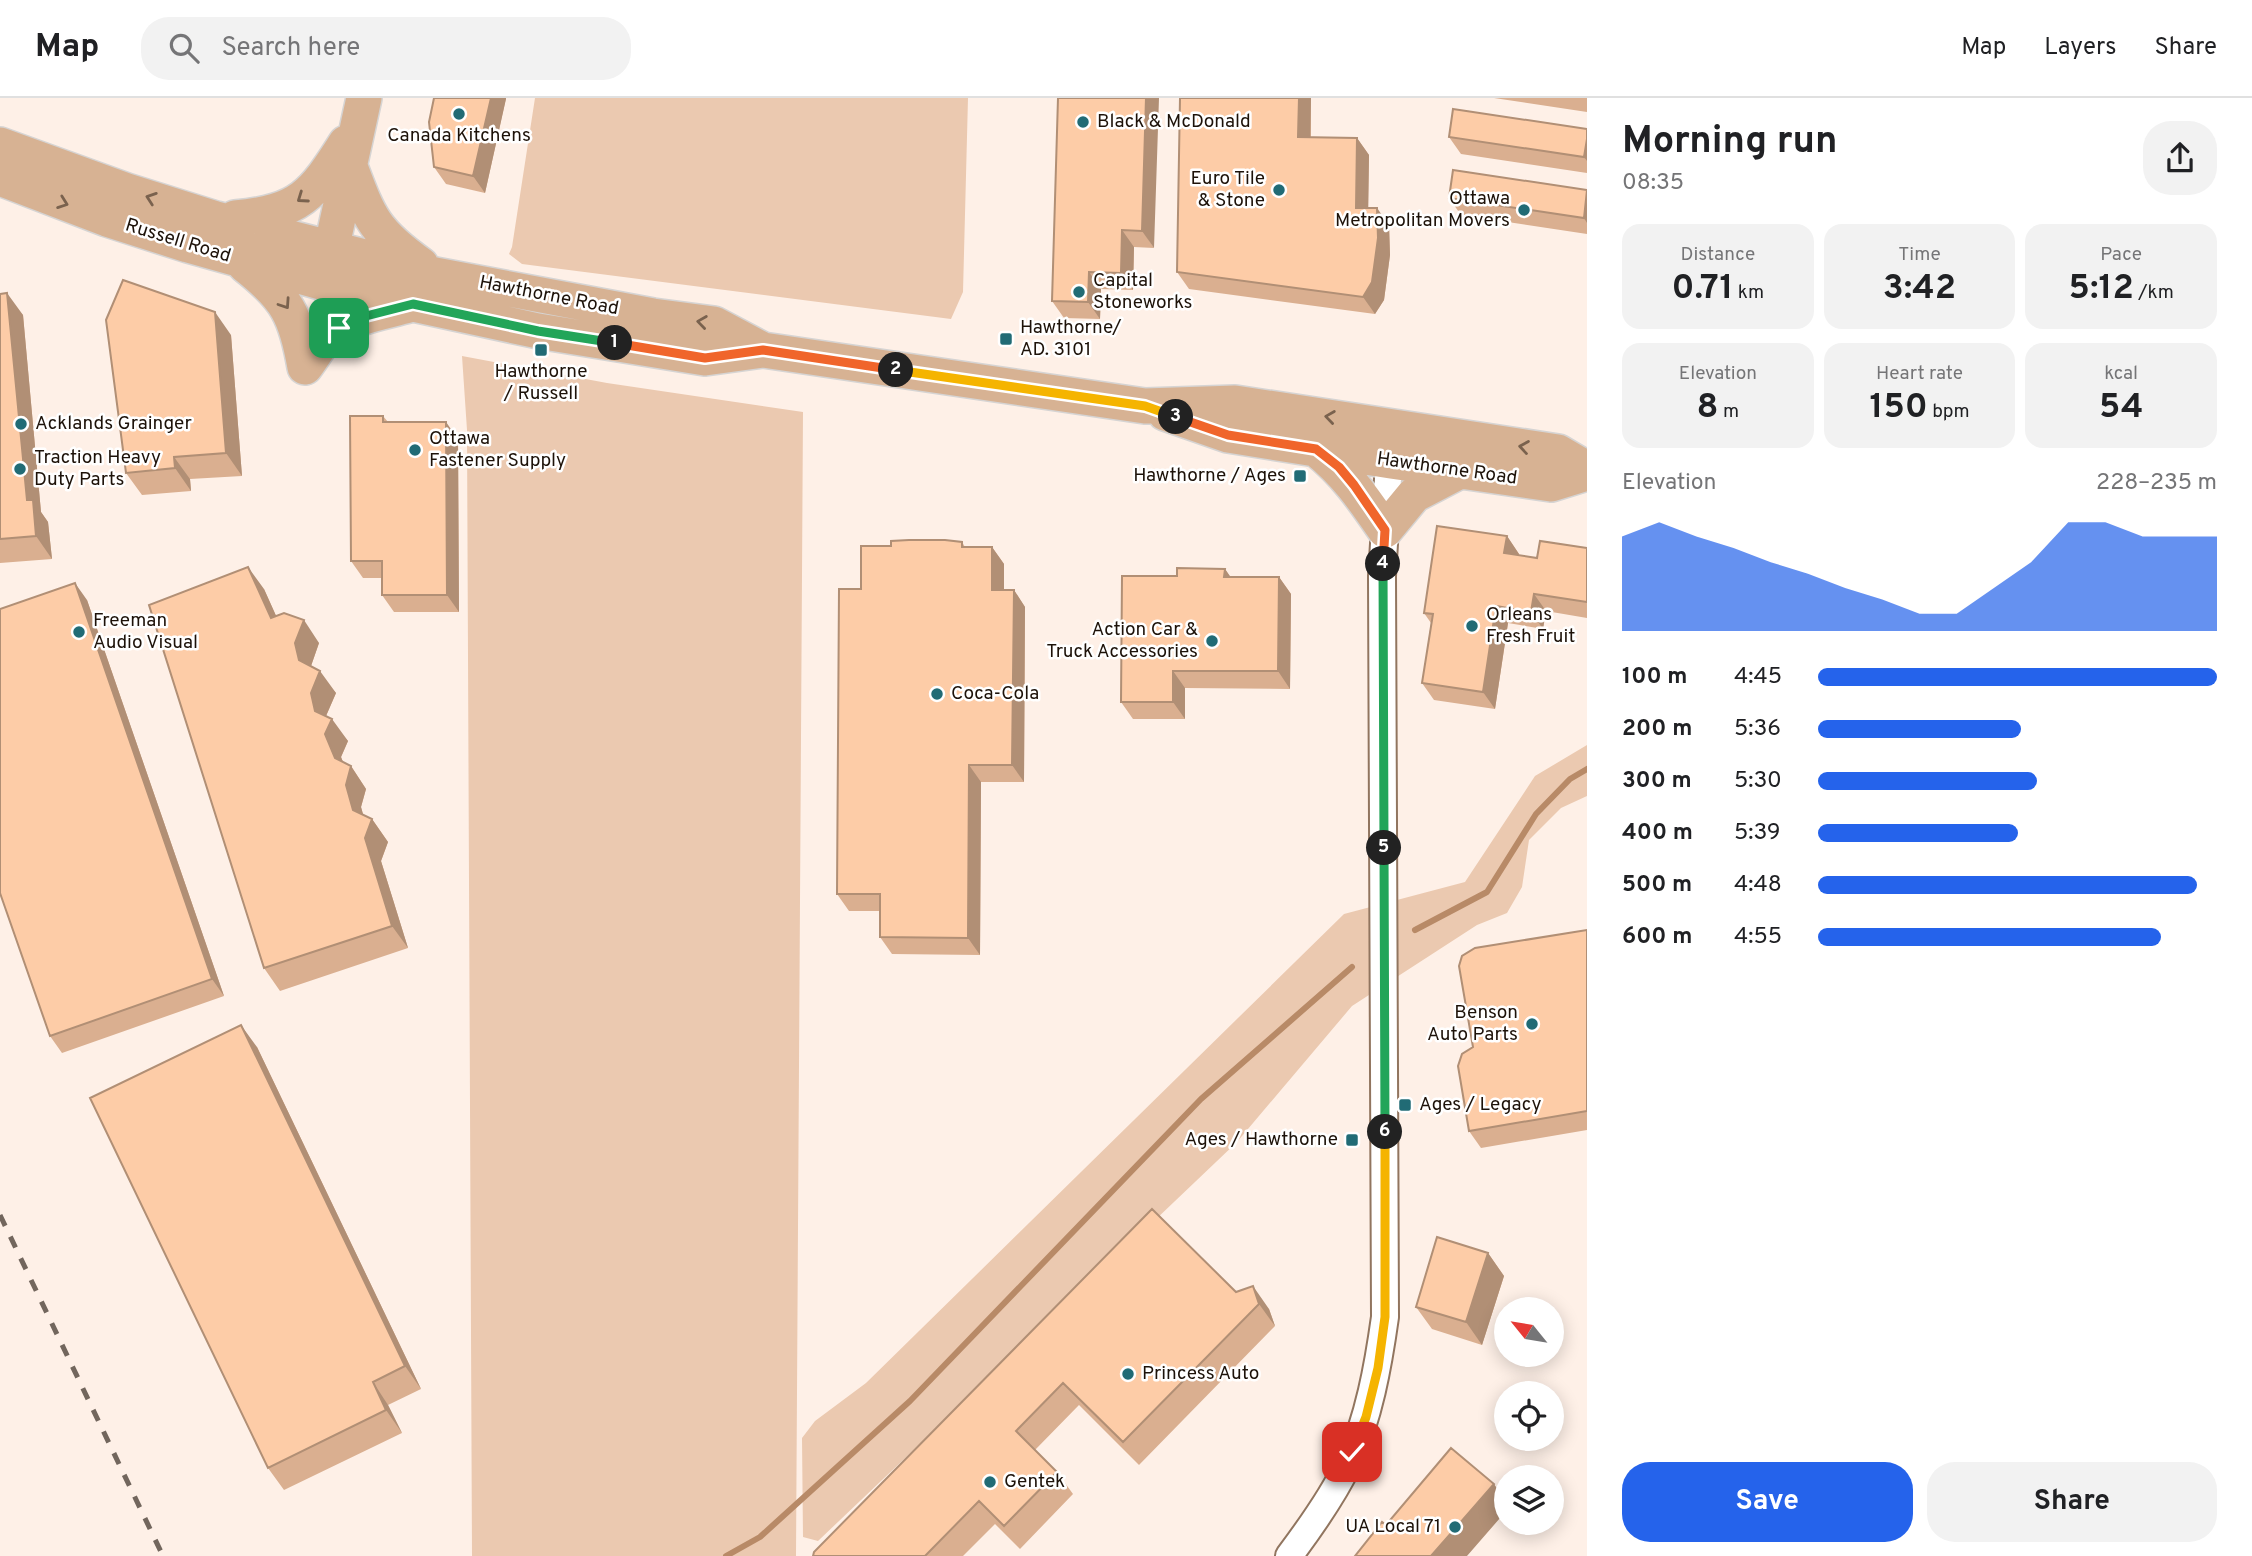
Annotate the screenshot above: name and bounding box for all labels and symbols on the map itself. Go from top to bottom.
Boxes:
marker: Canada Kitchens [451,106,467,122]
place label: Black & McDonald [1097,110,1251,134]
marker: Black & McDonald [1075,114,1091,130]
place label: Canada Kitchens [387,124,531,148]
place label: Euro Tile & Stone [1190,167,1265,213]
marker: Euro Tile & Stone [1271,182,1287,198]
place label: Ottawa Metropolitan Movers [1335,187,1510,233]
one-way arrow [297,190,310,202]
one-way arrow [145,192,157,207]
one-way arrow [57,195,69,209]
marker: Ottawa Metropolitan Movers [1516,202,1532,218]
street label: Russell Road [122,214,234,268]
place label: Capital Stoneworks [1093,269,1193,315]
street label: Hawthorne Road [477,271,621,321]
marker: Capital Stoneworks [1071,284,1087,300]
one-way arrow [277,296,289,309]
pin [309,298,369,358]
one-way arrow [696,315,708,330]
place label: Hawthorne/ AD. 3101 [1020,316,1121,362]
pin: 1 [598,326,632,360]
marker: Hawthorne/ AD. 3101 [998,331,1014,347]
marker: Hawthorne / Russell [533,342,549,358]
pin: 2 [878,352,914,388]
place label: Hawthorne / Russell [494,360,588,406]
pin: 3 [1158,400,1194,434]
one-way arrow [1324,410,1336,425]
place label: Acklands Grainger [35,412,192,436]
marker: Acklands Grainger [13,416,29,432]
place label: Ottawa Fastener Supply [429,427,566,473]
one-way arrow [1518,439,1529,454]
marker: Ottawa Fastener Supply [407,442,423,458]
place label: Traction Heavy Duty Parts [34,446,161,492]
street label: Hawthorne Road [1375,447,1519,491]
marker: Traction Heavy Duty Parts [12,461,28,477]
place label: Hawthorne / Ages [1133,464,1286,488]
marker: Hawthorne / Ages [1292,468,1308,484]
pin: 4 [1366,546,1400,582]
place label: Orleans Fresh Fruit [1486,603,1575,649]
place label: Freeman Audio Visual [93,609,198,655]
place label: Action Car & Truck Accessories [1046,618,1198,664]
marker: Orleans Fresh Fruit [1464,618,1480,634]
marker: Freeman Audio Visual [71,624,87,640]
marker: Action Car & Truck Accessories [1204,633,1220,649]
place label: Coca-Cola [951,682,1039,706]
marker: Coca-Cola [929,686,945,702]
pin: 5 [1366,830,1402,866]
place label: Benson Auto Parts [1427,1001,1518,1047]
marker: Benson Auto Parts [1524,1016,1540,1032]
place label: Ages / Legacy [1419,1093,1542,1117]
marker: Ages / Legacy [1397,1097,1413,1113]
pin: 6 [1368,1114,1402,1150]
place label: Ages / Hawthorne [1184,1128,1338,1152]
marker: Ages / Hawthorne [1344,1132,1360,1148]
north arrow [1494,1297,1564,1367]
place label: Princess Auto [1142,1362,1259,1386]
marker: Princess Auto [1120,1366,1136,1382]
pin [1322,1422,1382,1482]
place label: Gentek [1004,1470,1065,1494]
marker: Gentek [982,1474,998,1490]
place label: UA Local 71 [1345,1515,1441,1539]
marker: UA Local 71 [1447,1519,1463,1535]

